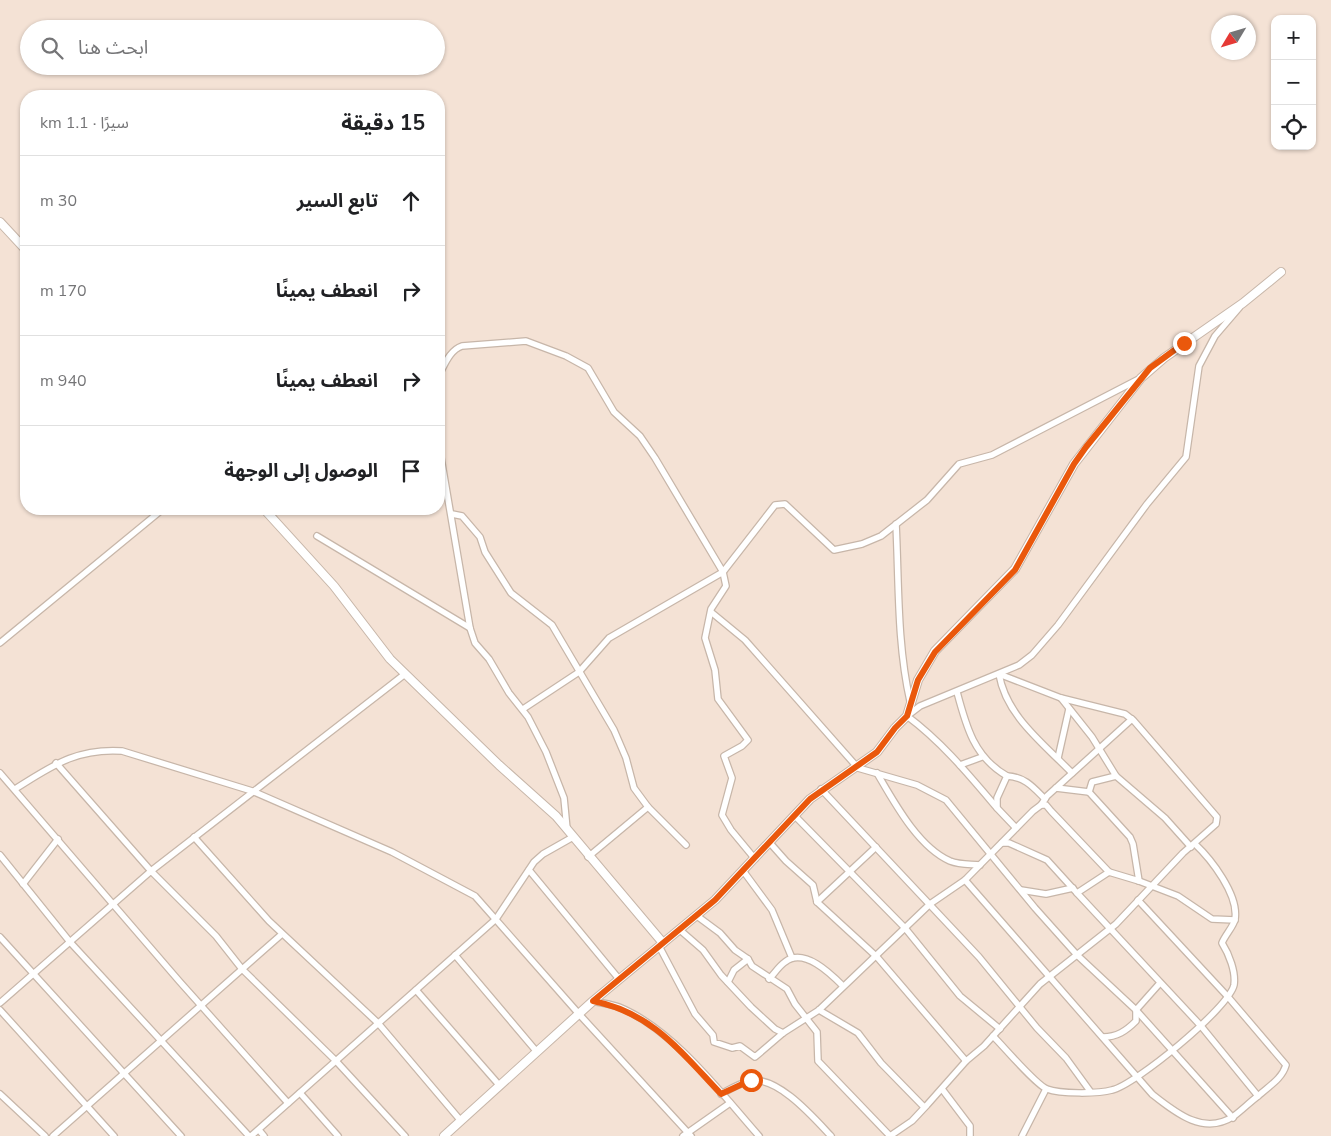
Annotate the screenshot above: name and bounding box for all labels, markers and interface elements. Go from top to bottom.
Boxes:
north arrow [1211,15,1256,60]
map controls [1271,15,1316,150]
button: + [1271,15,1316,60]
search box [20,20,445,75]
icon: search [38,34,66,62]
text: ابحث هنا [78,35,148,61]
button: − [1271,60,1316,105]
button: locate [1271,105,1316,150]
text: 15 دقيقة [341,109,425,137]
text: سيرًا · 1.1 km [40,112,129,134]
icon: ahead [397,187,425,215]
text: تابع السير [297,188,378,214]
text: 30 m [40,190,77,212]
icon: right [397,277,425,305]
text: انعطف يمينًا [276,278,378,304]
text: 170 m [40,280,87,302]
route end [1173,332,1196,355]
icon: right [397,367,425,395]
text: انعطف يمينًا [276,368,378,394]
text: 940 m [40,370,87,392]
icon: arrive [397,457,425,485]
text: الوصول إلى الوجهة [224,458,378,484]
route start [740,1069,763,1092]

